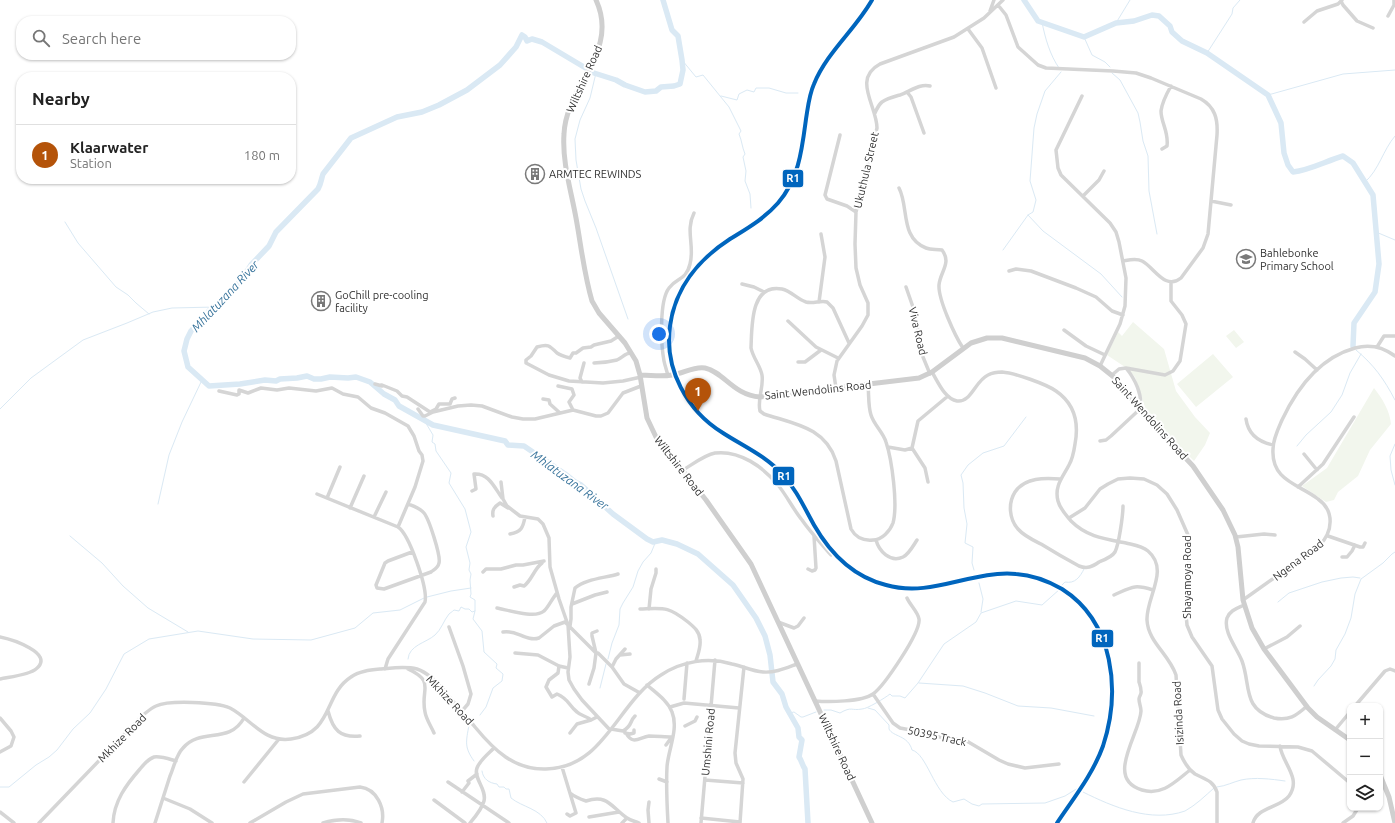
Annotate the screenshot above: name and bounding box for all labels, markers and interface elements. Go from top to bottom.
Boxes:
search box [16,16,296,60]
icon: search [30,27,52,49]
text: Search here [62,30,141,47]
street label: Wiltshire Road [564,44,604,114]
text: Nearby [32,89,90,108]
street label: Ukuthula Street [851,130,881,209]
text: Klaarwater [70,139,148,156]
text: 1 [41,148,49,162]
text: 180 m [244,148,280,162]
text: Station [70,156,112,170]
building icon: ARMTEC REWINDS [524,163,546,185]
place label: ARMTEC REWINDS [549,168,642,180]
line badge: R1 [782,169,804,188]
text: R1 [786,172,800,184]
place label: Bahlebonke Primary School [1260,247,1334,272]
school or university icon: Bahlebonke Primary School [1235,248,1257,270]
water label: Mhlatuzana River [189,258,261,334]
place label: GoChill pre-cooling facility [335,289,429,314]
building icon: GoChill pre-cooling facility [310,290,332,312]
street label: Viva Road [907,306,929,356]
your location [649,324,669,344]
street label: Saint Wendolins Road [1110,374,1190,462]
pin: 1 [685,378,711,411]
street label: Saint Wendolins Road [764,378,872,402]
street label: Wiltshire Road [652,434,706,498]
water label: Mhlatuzana River [529,448,611,513]
line badge: R1 [772,466,795,486]
text: R1 [777,470,791,482]
street label: Shayamoya Road [1181,535,1193,619]
street label: Ngena Road [1270,537,1326,583]
line badge: R1 [1091,629,1114,648]
text: R1 [1095,632,1109,644]
street label: Mkhize Road [424,673,476,727]
street label: Isizinda Road [1170,681,1186,745]
map controls [1347,703,1383,811]
button: + [1347,703,1383,739]
street label: Umshini Road [699,708,717,776]
street label: Mkhize Road [95,711,149,765]
street label: Wiltshire Road [816,712,858,782]
street label: 50395 Track [907,724,968,748]
button: − [1347,739,1383,775]
button: layers [1347,775,1383,811]

